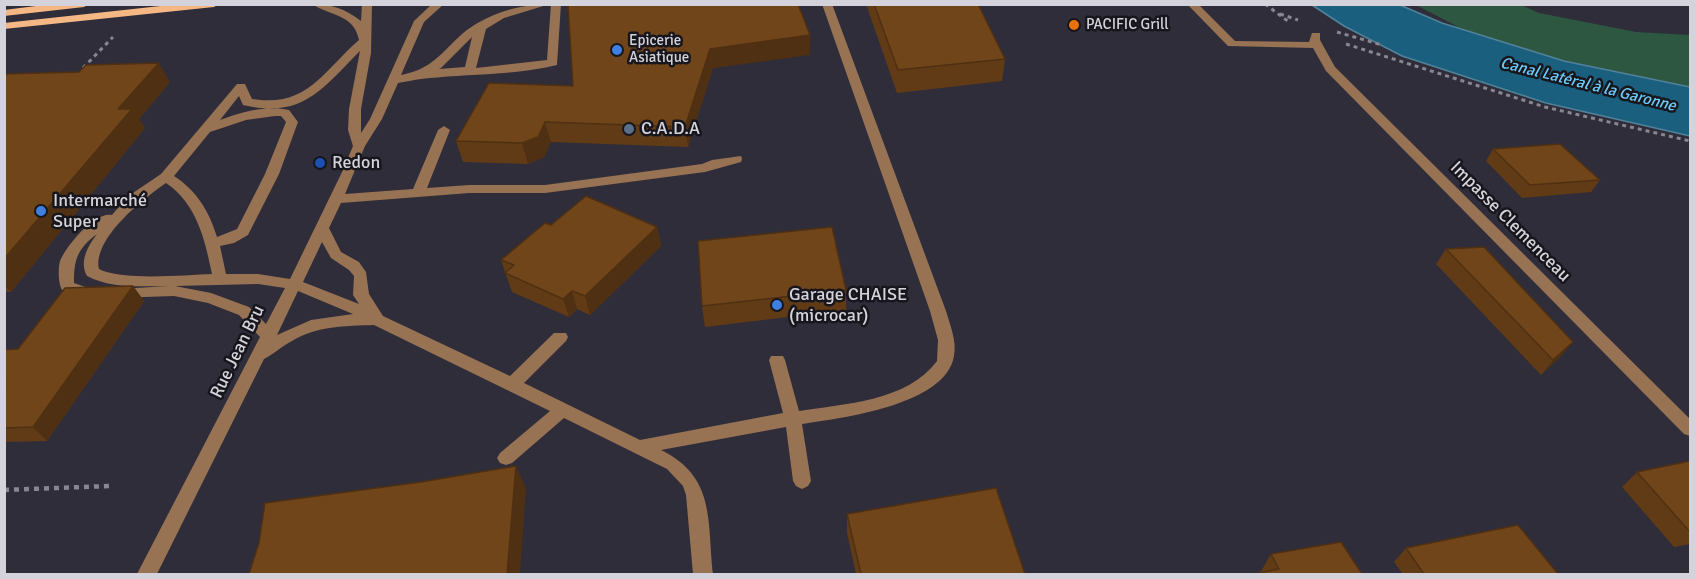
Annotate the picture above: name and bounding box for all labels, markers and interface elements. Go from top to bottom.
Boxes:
place label: PACIFIC Grill [1086,16,1169,34]
marker: PACIFIC Grill [1067,18,1081,32]
place label: Epicerie Asiatique [629,32,689,67]
marker: Epicerie Asiatique [610,43,624,57]
water label: Canal Latéral à la Garonne [1498,54,1678,116]
place label: C.A.D.A [641,118,700,140]
marker: C.A.D.A [622,122,636,136]
place label: Redon [332,152,380,174]
marker: Redon [313,156,327,170]
street label: Impasse Clemenceau [1445,157,1575,287]
place label: Intermarché Super [53,190,147,232]
marker: Intermarché Super [34,204,48,218]
place label: Garage CHAISE (microcar) [789,284,907,326]
marker: Garage CHAISE (microcar) [770,298,784,312]
street label: Rue Jean Bru [206,302,270,402]

